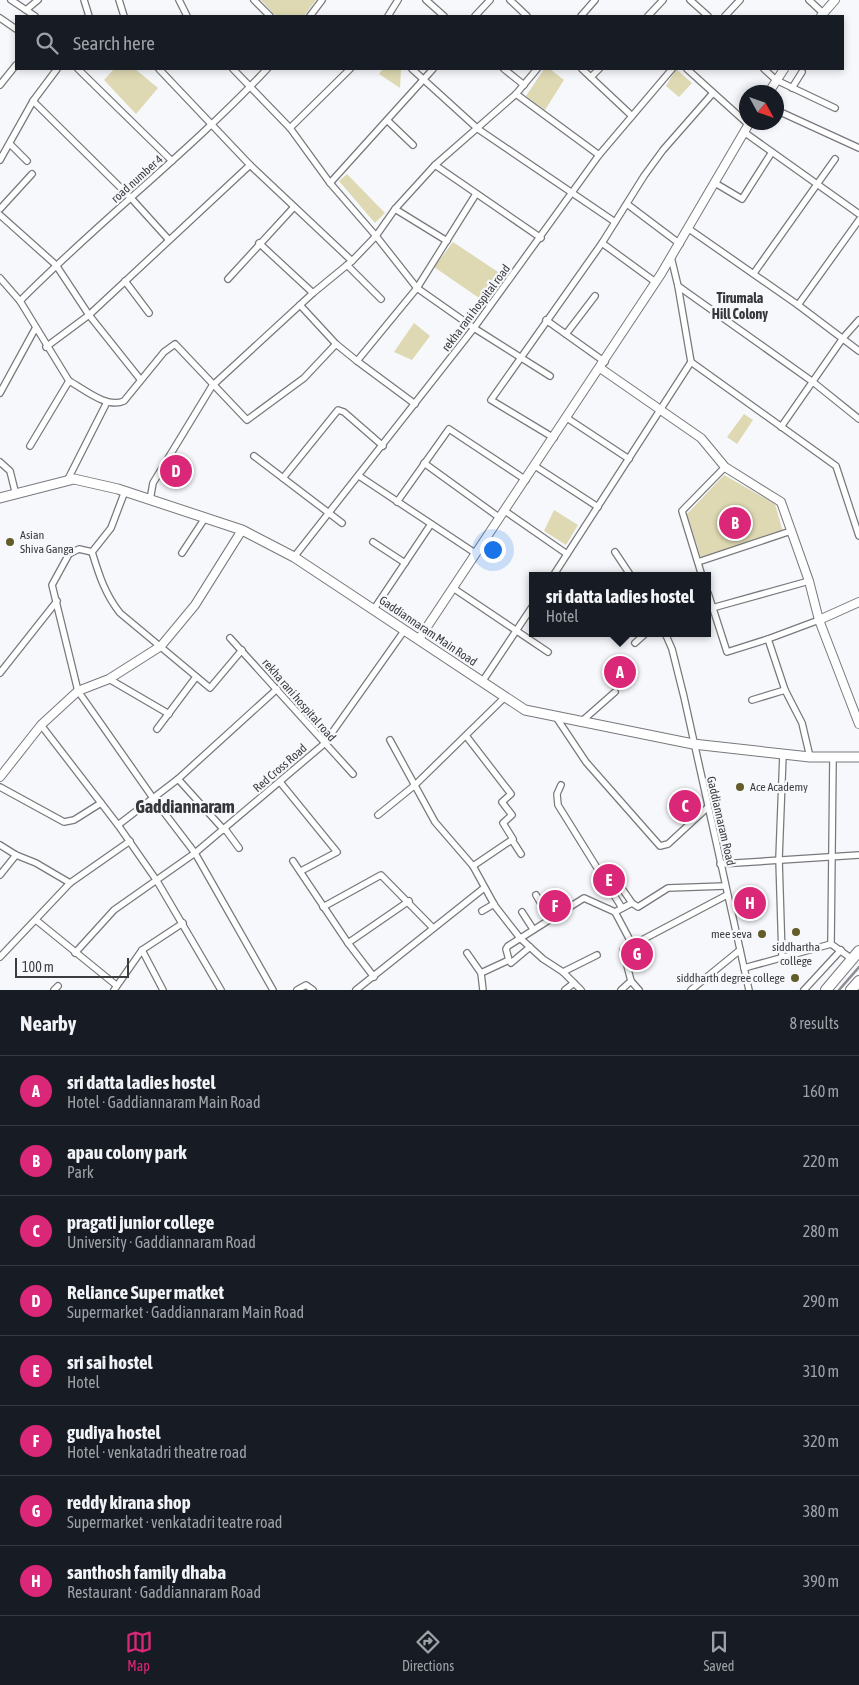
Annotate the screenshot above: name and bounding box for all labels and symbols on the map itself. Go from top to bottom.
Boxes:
north arrow [739,85,784,130]
street label: road number 4 [108,152,166,206]
street label: rekha rani hospital road [439,262,513,354]
district label: Tirumala Hill Colony [712,290,768,322]
pin: D [160,452,192,490]
pin: B [719,504,751,542]
place label: Asian Shiva Ganga [20,528,74,556]
marker: Asian Shiva Ganga [4,536,16,548]
your location [480,537,506,563]
street label: Gaddiannaram Main Road [377,593,479,669]
pin: A [604,653,636,691]
street label: rekha rani hospital road [259,656,339,744]
street label: Red Cross Road [250,741,310,795]
street label: Gaddiannaram Road [704,775,738,867]
place label: Ace Academy [750,780,808,794]
marker: Ace Academy [734,781,746,793]
pin: C [669,787,701,825]
district label: Gaddiannaram [135,796,235,817]
pin: E [593,861,625,899]
pin: H [734,884,766,922]
pin: F [539,887,571,925]
marker: siddhartha college [790,926,802,938]
place label: mee seva [711,927,752,941]
marker: mee seva [756,928,768,940]
pin: G [621,935,653,973]
place label: siddhartha college [772,940,820,968]
scale bar [15,955,129,978]
place label: siddharth degree college [676,971,785,985]
marker: siddharth degree college [789,972,801,984]

